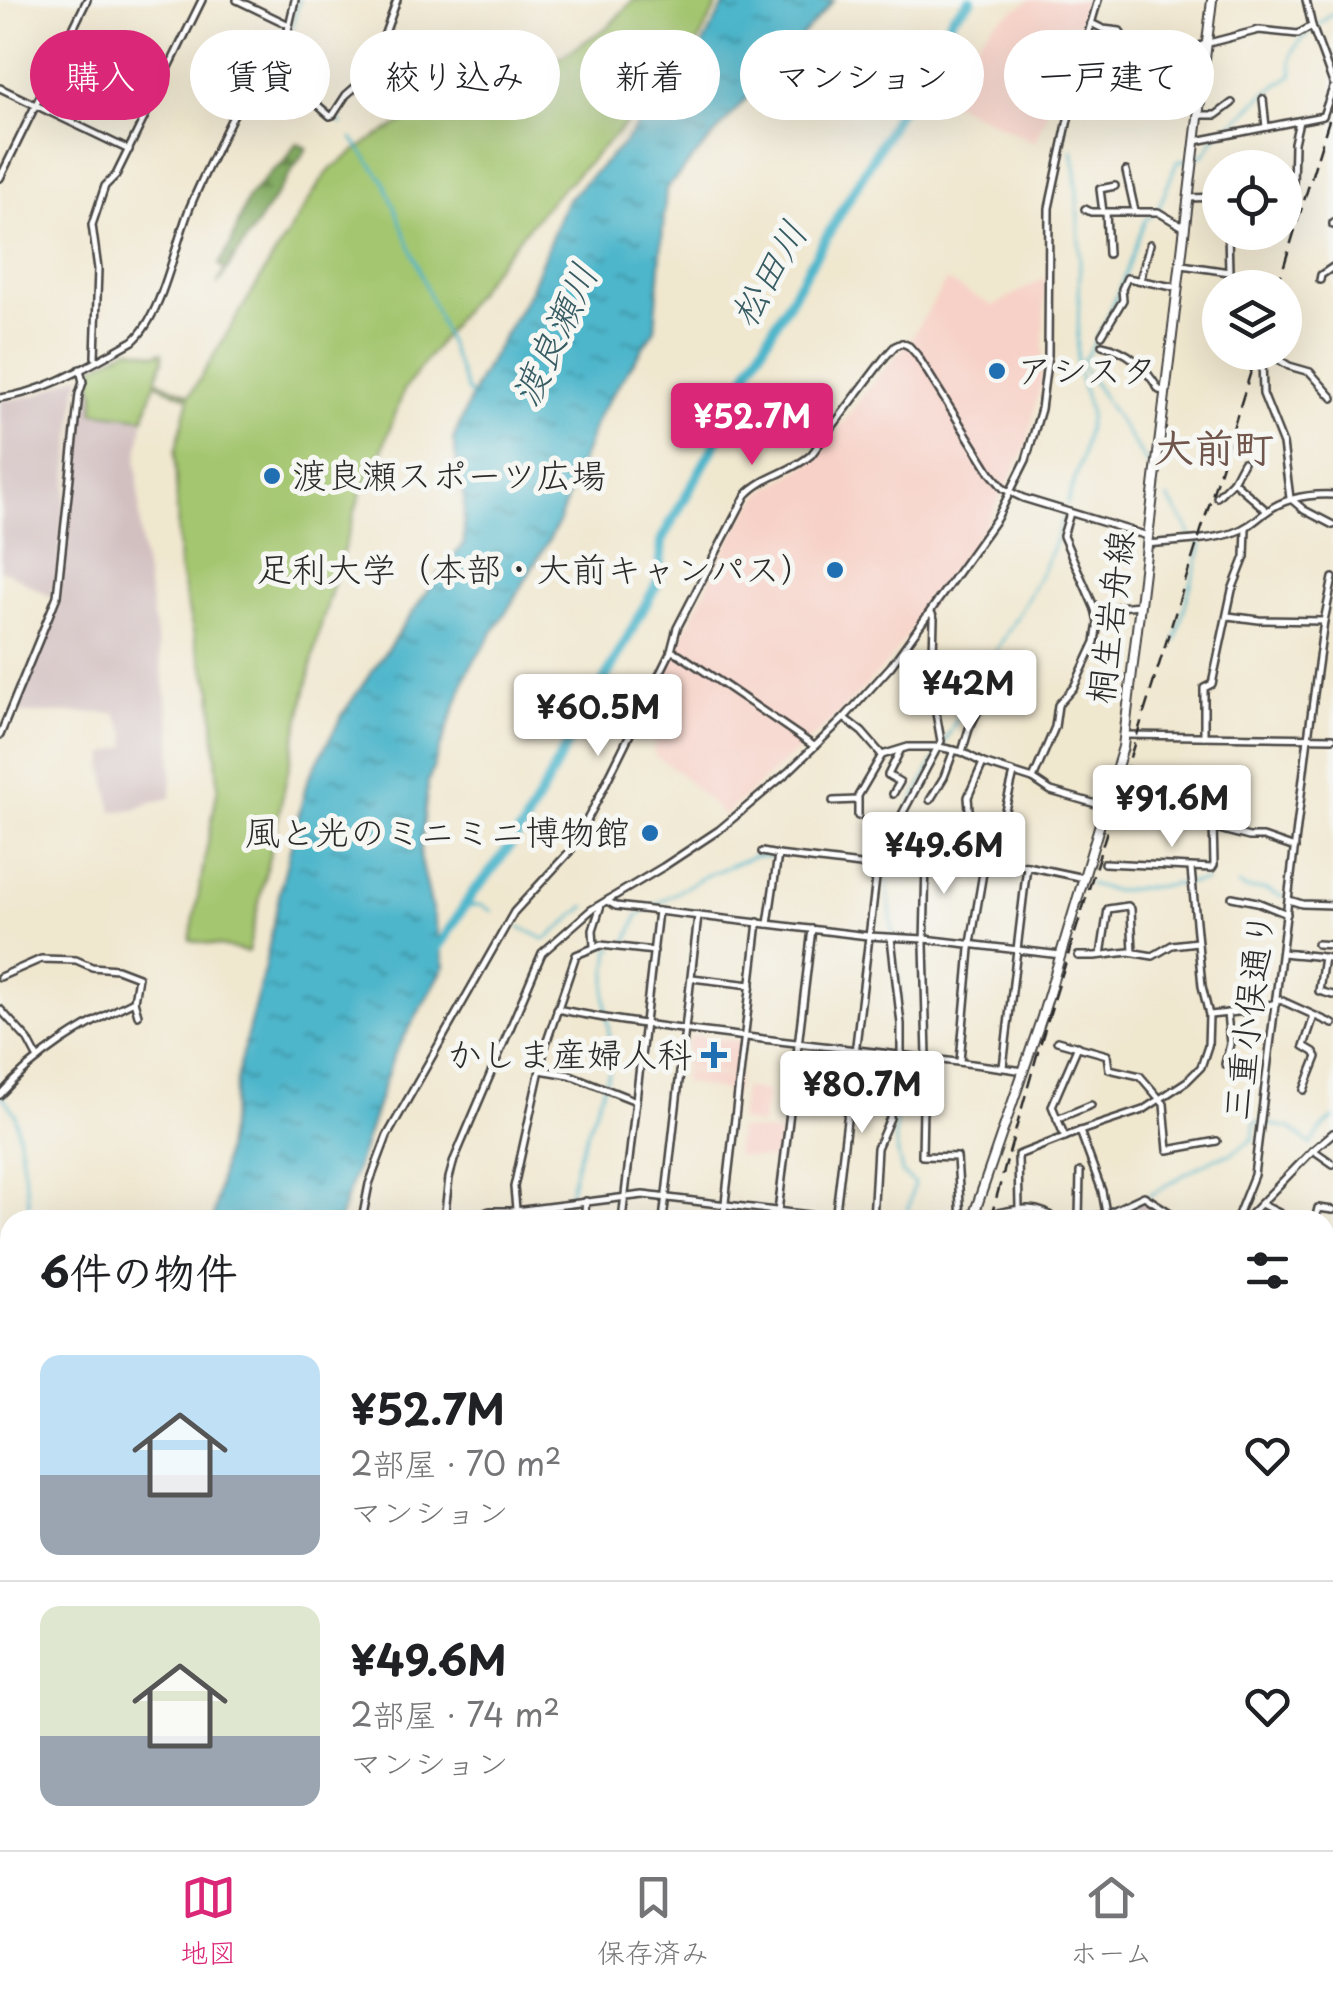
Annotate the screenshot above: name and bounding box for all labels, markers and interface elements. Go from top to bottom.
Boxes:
chip: 購入 [30,30,170,120]
chip: 賃貸 [190,30,330,120]
chip: 絞り込み [350,30,560,120]
chip: 新着 [580,30,720,120]
chip: マンション [740,30,984,120]
chip: 一戸建て [1004,30,1214,120]
map controls [1202,150,1302,370]
button: locate [1202,150,1302,250]
water label: 松田川 [714,209,820,336]
water label: 渡良瀬川 [495,253,611,415]
button: layers [1202,270,1302,370]
place label: アシスタ [1017,342,1157,395]
marker: アシスタ [986,360,1008,382]
pin: ¥52.7M [671,383,833,468]
text: ¥52.7M [693,391,811,439]
district label: 大前町 [1154,415,1274,476]
place label: 渡良瀬スポーツ広場 [292,447,606,500]
marker: 渡良瀬スポーツ広場 [261,465,283,487]
street label: 桐生岩舟線 [1072,527,1145,707]
place label: 足利大学（本部・大前キャンパス） [256,541,815,594]
marker: 足利大学（本部・大前キャンパス） [824,559,846,581]
pin: ¥42M [909,650,1027,735]
text: ¥42M [921,658,1015,706]
pin: ¥60.5M [517,674,679,759]
text: ¥60.5M [536,682,660,730]
pin: ¥91.6M [1091,765,1253,850]
text: ¥91.6M [1115,773,1229,821]
place label: 風と光のミニミニ博物館 [245,804,630,857]
pin: ¥49.6M [863,812,1025,897]
text: ¥49.6M [884,820,1004,868]
marker: 風と光のミニミニ博物館 [639,822,661,844]
street label: 三重小俣通り [1207,908,1286,1123]
place label: かしま産婦人科 [447,1026,692,1079]
marker: かしま産婦人科 [701,1042,727,1068]
pin: ¥80.7M [781,1051,943,1136]
text: ¥80.7M [802,1059,922,1107]
text: 6件の物件 [40,1239,238,1302]
icon: filters [1240,1243,1295,1298]
text: ¥52.7M [350,1376,505,1439]
icon: home [120,1395,240,1515]
icon: heart [1240,1428,1295,1483]
text: 2部屋 · 70 m² [350,1439,562,1487]
text: マンション [350,1487,509,1535]
text: ¥49.6M [350,1627,507,1690]
icon: home [120,1646,240,1766]
icon: heart [1240,1679,1295,1734]
text: 2部屋 · 74 m² [350,1690,560,1738]
text: マンション [350,1738,509,1786]
tab: 地図 [180,1870,236,1973]
tab: 保存済み [597,1870,709,1973]
tab: ホーム [1070,1870,1153,1973]

